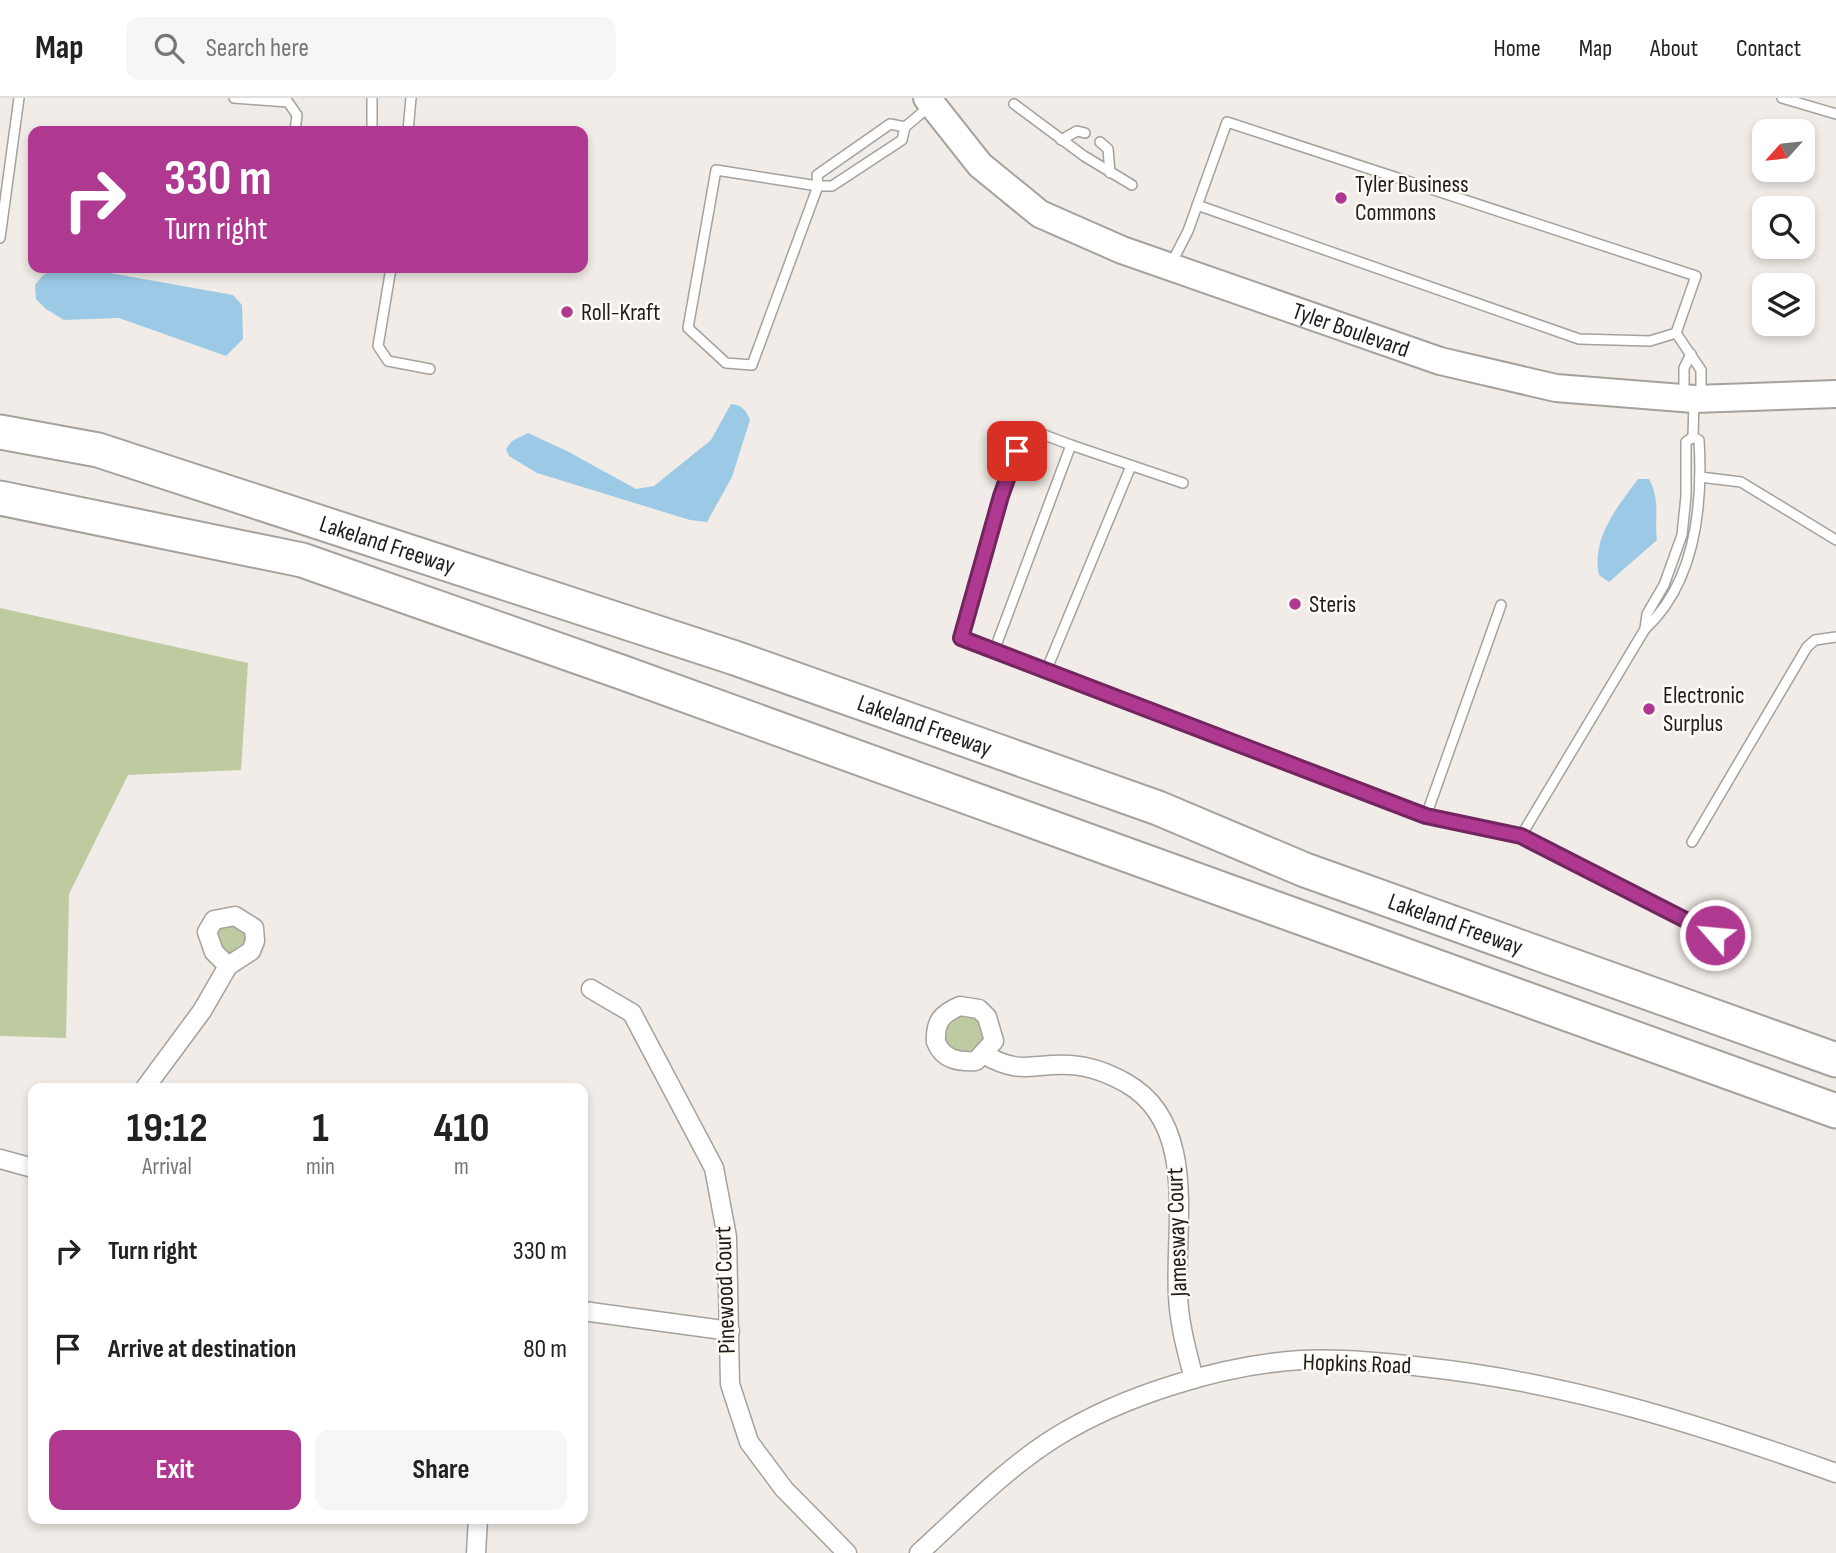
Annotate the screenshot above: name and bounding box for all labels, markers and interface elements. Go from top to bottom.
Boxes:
search box [126,17,616,80]
text: Map [35,28,84,68]
icon: search [150,29,188,67]
text: Search here [206,33,309,64]
text: Home [1493,34,1541,63]
text: Map [1579,34,1612,63]
text: About [1650,34,1698,63]
text: Contact [1736,34,1801,63]
north arrow [1752,119,1815,182]
map controls [1752,119,1815,336]
text: 330 m [164,150,271,209]
icon: right [49,154,140,245]
place label: Tyler Business Commons [1355,170,1469,227]
marker: Tyler Business Commons [1333,190,1349,206]
button: search [1752,196,1815,259]
text: Turn right [164,210,268,249]
button: layers [1752,273,1815,336]
street label: Tyler Boulevard [1289,296,1413,364]
place label: Roll-Kraft [581,298,660,327]
marker: Roll-Kraft [559,304,575,320]
pin [987,421,1047,481]
icon: arrive [998,432,1036,470]
street label: Lakeland Freeway [316,509,459,580]
place label: Steris [1309,590,1356,619]
marker: Steris [1287,596,1303,612]
place label: Electronic Surplus [1663,681,1745,738]
street label: Lakeland Freeway [854,688,996,762]
marker: Electronic Surplus [1641,701,1657,717]
street label: Lakeland Freeway [1384,887,1527,961]
position arrow [1678,898,1752,972]
text: 19:12 [126,1103,208,1154]
text: 1 [312,1103,329,1154]
text: 410 [433,1103,489,1154]
text: Arrival [142,1153,192,1181]
text: min [306,1153,335,1181]
text: m [454,1153,469,1181]
street label: Jamesway Court [1160,1167,1194,1298]
street label: Pinewood Court [708,1226,742,1354]
icon: right [49,1232,87,1270]
text: Turn right [108,1236,197,1267]
text: 330 m [513,1236,567,1267]
icon: arrive [49,1330,87,1368]
text: Arrive at destination [108,1334,296,1365]
text: 80 m [523,1334,567,1365]
street label: Hopkins Road [1302,1348,1412,1380]
button: Exit [49,1430,301,1510]
button: Share [315,1430,567,1510]

